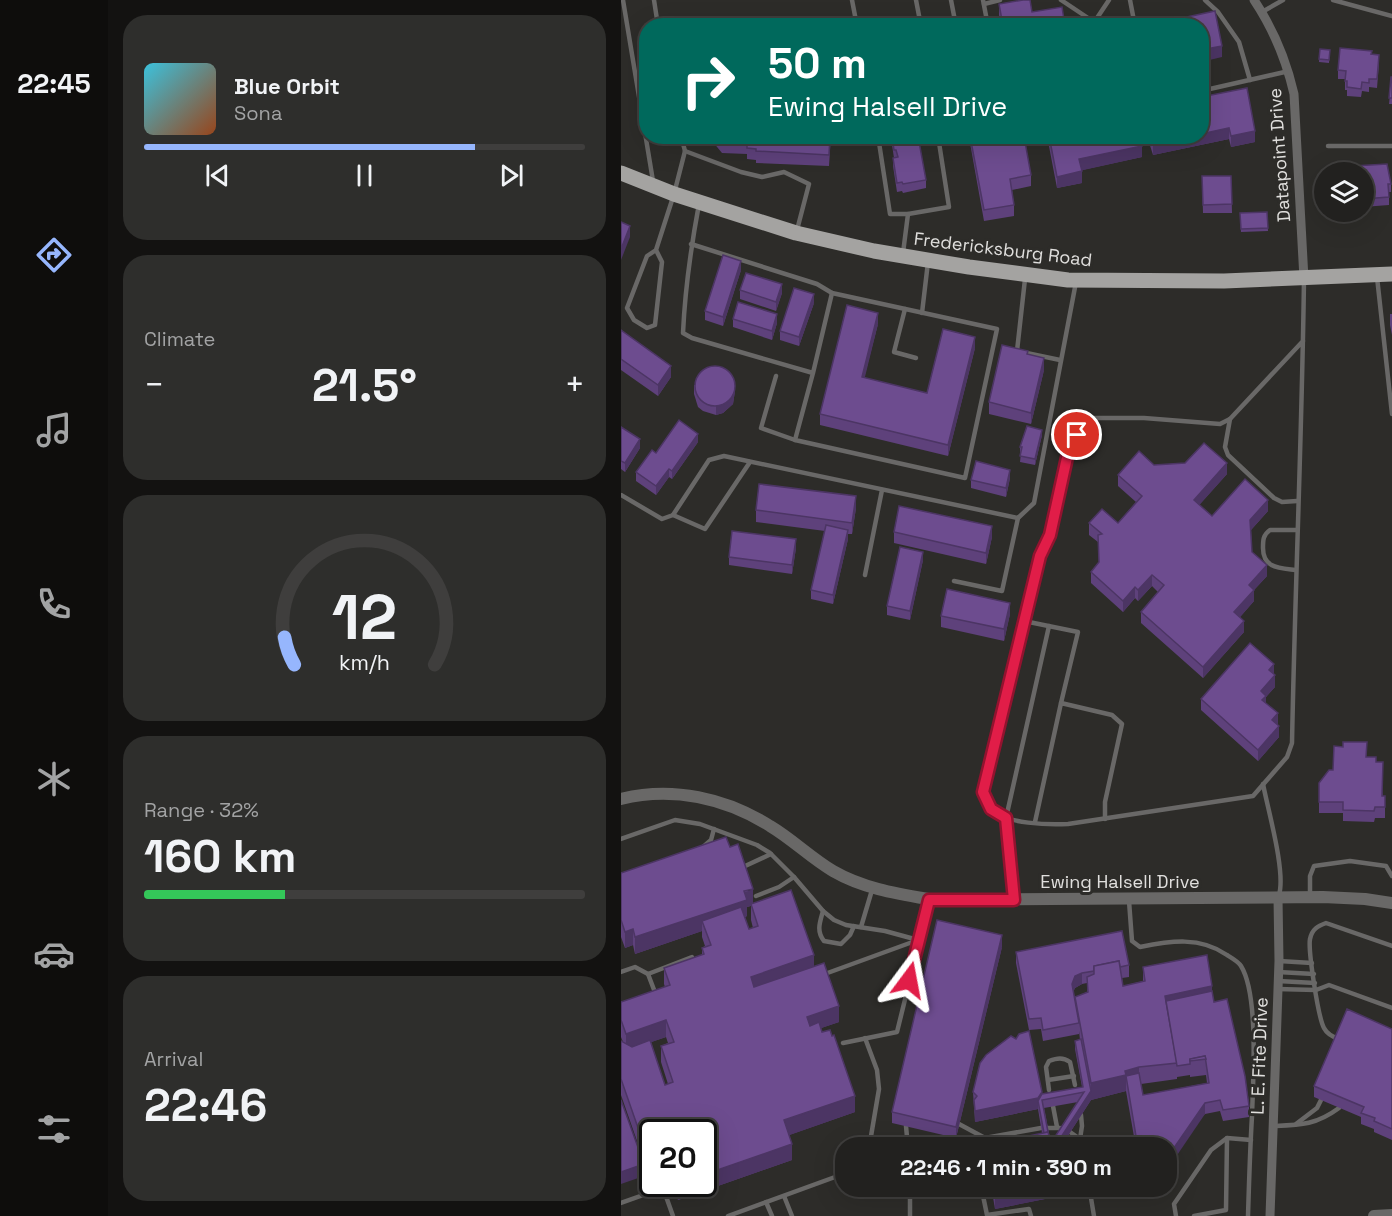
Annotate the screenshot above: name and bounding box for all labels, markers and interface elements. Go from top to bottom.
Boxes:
text: 50 m [768,37,867,90]
icon: right [669,42,747,120]
text: 22:45 [17,66,91,101]
text: Blue Orbit [234,72,340,100]
street label: Datapoint Drive [1263,87,1295,223]
text: Ewing Halsell Drive [768,89,1007,124]
text: Sona [234,100,282,126]
icon: previous [201,159,234,192]
icon: pause [348,159,381,192]
icon: next [495,159,528,192]
map controls [1314,162,1374,222]
button: layers [1314,162,1374,222]
street label: Fredericksburg Road [913,227,1093,271]
icon: directions [33,234,75,276]
text: Climate [144,326,215,352]
text: 21.5° [312,357,417,414]
text: − [144,364,164,406]
text: + [565,364,585,406]
icon: music [33,409,75,451]
pin [1051,409,1102,460]
icon: arrive [1060,418,1093,451]
text: 12 [332,578,397,657]
icon: phone [33,583,75,625]
text: km/h [339,649,390,676]
icon: climate [33,758,75,800]
text: Range · 32% [144,797,259,823]
text: 160 km [144,828,297,885]
street label: Ewing Halsell Drive [1040,870,1200,893]
icon: car [33,933,75,975]
position arrow [877,948,941,1012]
street label: L. E. Fite Drive [1245,997,1273,1115]
text: Arrival [144,1046,203,1072]
text: 22:46 [144,1077,267,1134]
icon: filters [33,1108,75,1150]
speed limit sign: 20 [639,1119,717,1197]
text: 22:46 · 1 min · 390 m [900,1153,1112,1181]

